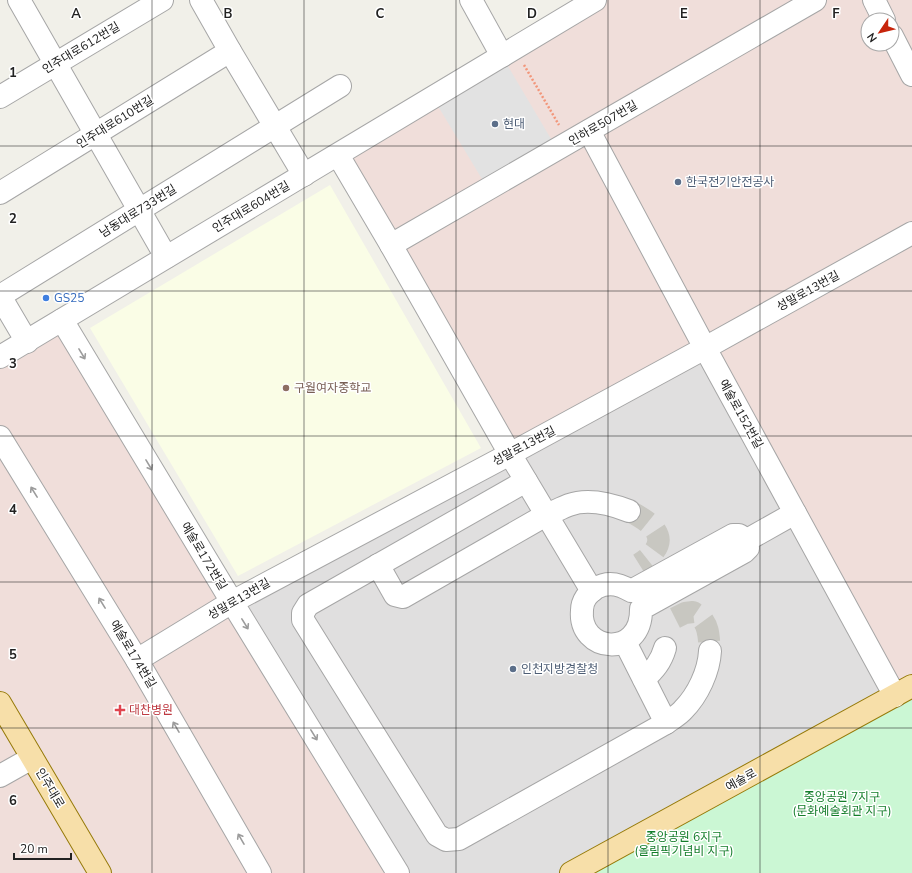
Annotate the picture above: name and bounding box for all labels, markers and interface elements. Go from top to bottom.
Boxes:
text: A [71,5,81,23]
text: B [224,5,233,23]
text: C [376,5,385,23]
text: D [527,5,537,23]
text: E [680,5,688,23]
text: F [832,5,840,23]
north arrow [860,12,900,52]
street label: 인주대로612번길 [39,19,123,77]
text: N [864,30,881,45]
text: 1 [9,64,17,82]
street label: 인주대로610번길 [74,92,156,152]
street label: 인하로507번길 [566,97,640,149]
place label: 현대 [503,116,525,132]
marker: 현대 [490,119,500,129]
place label: 한국전기안전공사 [686,174,774,190]
marker: 한국전기안전공사 [673,177,683,187]
street label: 인주대로604번길 [209,178,293,236]
street label: 남동대로733번길 [97,181,179,241]
text: 2 [9,210,17,228]
street label: 성말로13번길 [774,267,842,315]
place label: GS25 [54,290,85,306]
marker: GS25 [41,293,51,303]
one-way arrow [79,348,87,360]
text: 3 [9,355,17,373]
street label: 예술로152번길 [715,377,767,451]
place label: 구월여자중학교 [294,380,371,396]
marker: 구월여자중학교 [281,383,291,393]
street label: 성말로13번길 [490,423,558,469]
one-way arrow [146,459,154,471]
one-way arrow [30,487,38,498]
text: 4 [9,501,17,519]
street label: 예술로172번길 [177,519,231,593]
street label: 성말로13번길 [205,575,273,623]
one-way arrow [98,598,106,609]
street label: 예술로174번길 [106,617,160,691]
one-way arrow [242,618,250,630]
text: 5 [9,646,17,664]
place label: 인천지방경찰청 [521,661,598,677]
marker: 인천지방경찰청 [508,664,518,674]
place label: 대찬병원 [129,702,173,718]
marker: 대찬병원 [114,704,126,716]
one-way arrow [171,721,179,733]
one-way arrow [310,729,318,741]
street label: 인주대로 [32,765,68,811]
street label: 예술로 [723,765,759,795]
park label: 중앙공원 7지구 (문화예술회관 지구) [792,789,892,819]
text: 6 [9,792,17,810]
park label: 중앙공원 6지구 (올림픽기념비 지구) [634,829,734,859]
one-way arrow [236,833,244,845]
scale bar [14,835,71,861]
text: 20 m [20,841,48,857]

